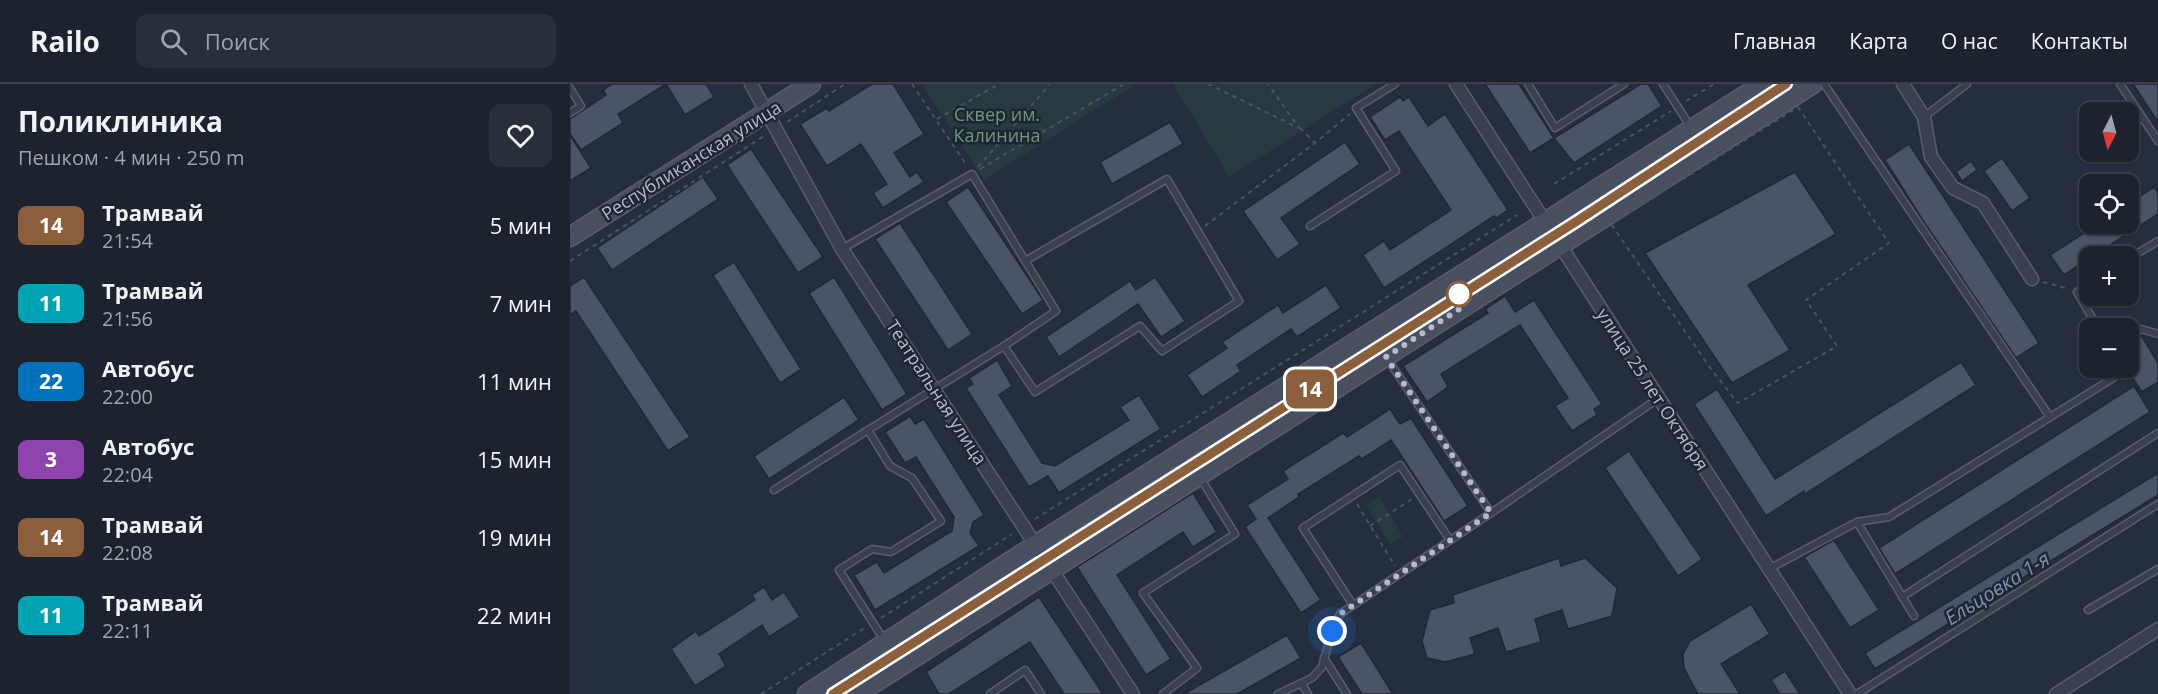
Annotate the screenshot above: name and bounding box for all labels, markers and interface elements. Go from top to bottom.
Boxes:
search box [136,14,556,68]
text: Railo [30,22,100,60]
icon: search [157,25,190,58]
text: Поиск [205,26,270,56]
text: Главная [1733,27,1816,55]
text: Карта [1849,27,1908,55]
text: О нас [1941,27,1998,55]
text: Контакты [2031,27,2128,55]
street label: Республиканская улица [597,95,785,225]
text: Поликлиника [18,102,223,140]
park label: Сквер им. Калинина [954,102,1040,147]
north arrow [2079,102,2139,162]
map controls [2079,102,2139,378]
button: heart [489,104,552,167]
text: Пешком · 4 мин · 250 m [18,144,245,171]
button: locate [2079,174,2139,234]
text: Трамвай [102,197,204,227]
text: 5 мин [490,210,552,240]
text: 14 [39,211,63,239]
text: 21:54 [102,227,153,254]
button: + [2079,246,2139,306]
text: Трамвай [102,275,204,305]
unlabelled marker [1446,281,1472,307]
text: 7 мин [490,288,552,318]
text: 11 [39,289,63,317]
street label: улица 25 лет Октября [1591,303,1715,475]
text: 21:56 [102,305,153,332]
street label: Театральная улица [881,315,993,469]
button: − [2079,318,2139,378]
text: Автобус [102,353,194,383]
text: 11 мин [477,366,552,396]
text: 22 [39,367,63,395]
line badge: 14 [1283,370,1337,408]
text: 14 [1298,375,1322,403]
text: 22:00 [102,383,153,410]
text: Автобус [102,431,194,461]
text: 15 мин [477,444,552,474]
text: 3 [45,445,57,473]
text: 22:04 [102,461,153,488]
text: Трамвай [102,509,204,539]
text: 19 мин [477,522,552,552]
text: 14 [39,523,63,551]
text: 22:08 [102,539,153,566]
water label: Ельцовка 1-я [1939,545,2055,631]
text: Трамвай [102,587,204,617]
text: 22 мин [477,600,552,630]
text: 11 [39,601,63,629]
your location [1317,616,1347,646]
text: 22:11 [102,617,153,644]

